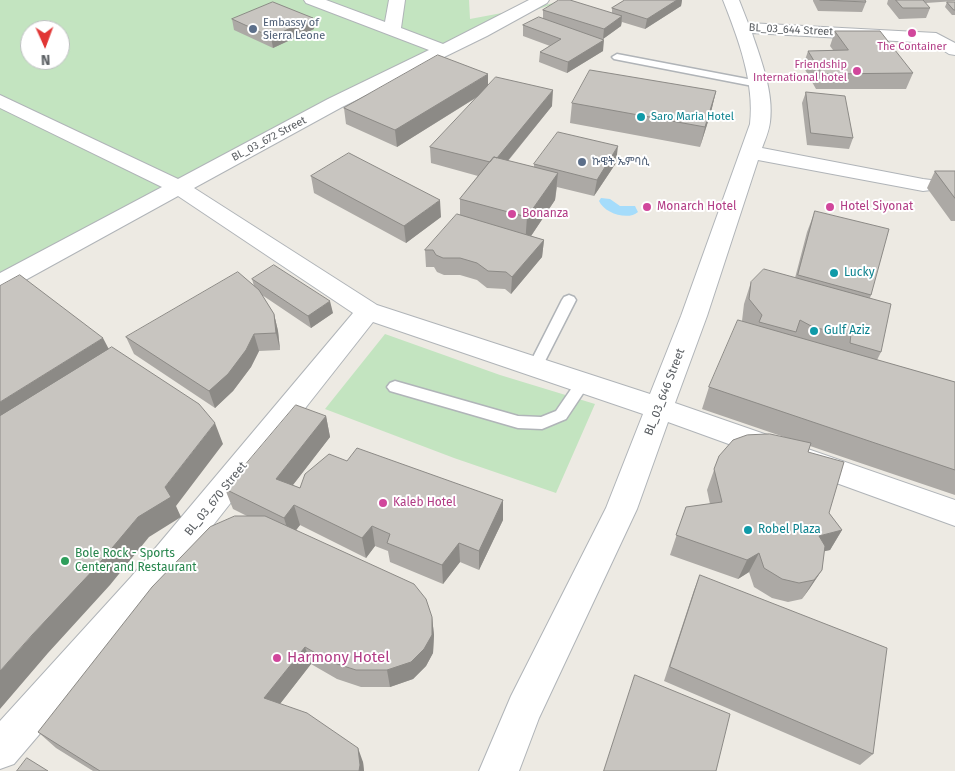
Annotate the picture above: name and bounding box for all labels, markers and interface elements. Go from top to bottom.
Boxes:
place label: Embassy of Sierra Leone [263,16,325,42]
north arrow [20,20,70,70]
street label: BL_03_644 Street [748,21,834,39]
marker: Embassy of Sierra Leone [247,23,259,35]
marker: The Container [906,27,918,39]
place label: The Container [877,40,947,54]
text: N [41,51,50,68]
place label: Friendship International hotel [753,58,847,84]
marker: Friendship International hotel [851,65,863,77]
place label: Saro Maria Hotel [651,110,734,124]
marker: Saro Maria Hotel [635,111,647,123]
street label: BL_03_672 Street [229,114,309,164]
place label: ኩዌት ኤምባሲ [592,155,649,169]
marker: ኩዌት ኤምባሲ [576,156,588,168]
place label: Monarch Hotel [657,200,736,214]
place label: Hotel Siyonat [840,200,913,214]
marker: Monarch Hotel [641,201,653,213]
marker: Hotel Siyonat [824,201,836,213]
place label: Bonanza [522,207,568,221]
marker: Bonanza [506,208,518,220]
place label: Lucky [844,266,875,280]
marker: Lucky [828,267,840,279]
place label: Gulf Aziz [824,324,870,338]
marker: Gulf Aziz [808,325,820,337]
street label: BL_03_646 Street [642,346,688,438]
street label: BL_03_670 Street [182,459,250,539]
place label: Kaleb Hotel [393,496,456,510]
marker: Kaleb Hotel [377,497,389,509]
place label: Robel Plaza [758,523,821,537]
marker: Robel Plaza [742,524,754,536]
place label: Bole Rock - Sports Center and Restaurant [75,547,197,575]
marker: Bole Rock - Sports Center and Restaurant [59,555,71,567]
place label: Harmony Hotel [287,649,390,667]
marker: Harmony Hotel [271,652,283,664]

